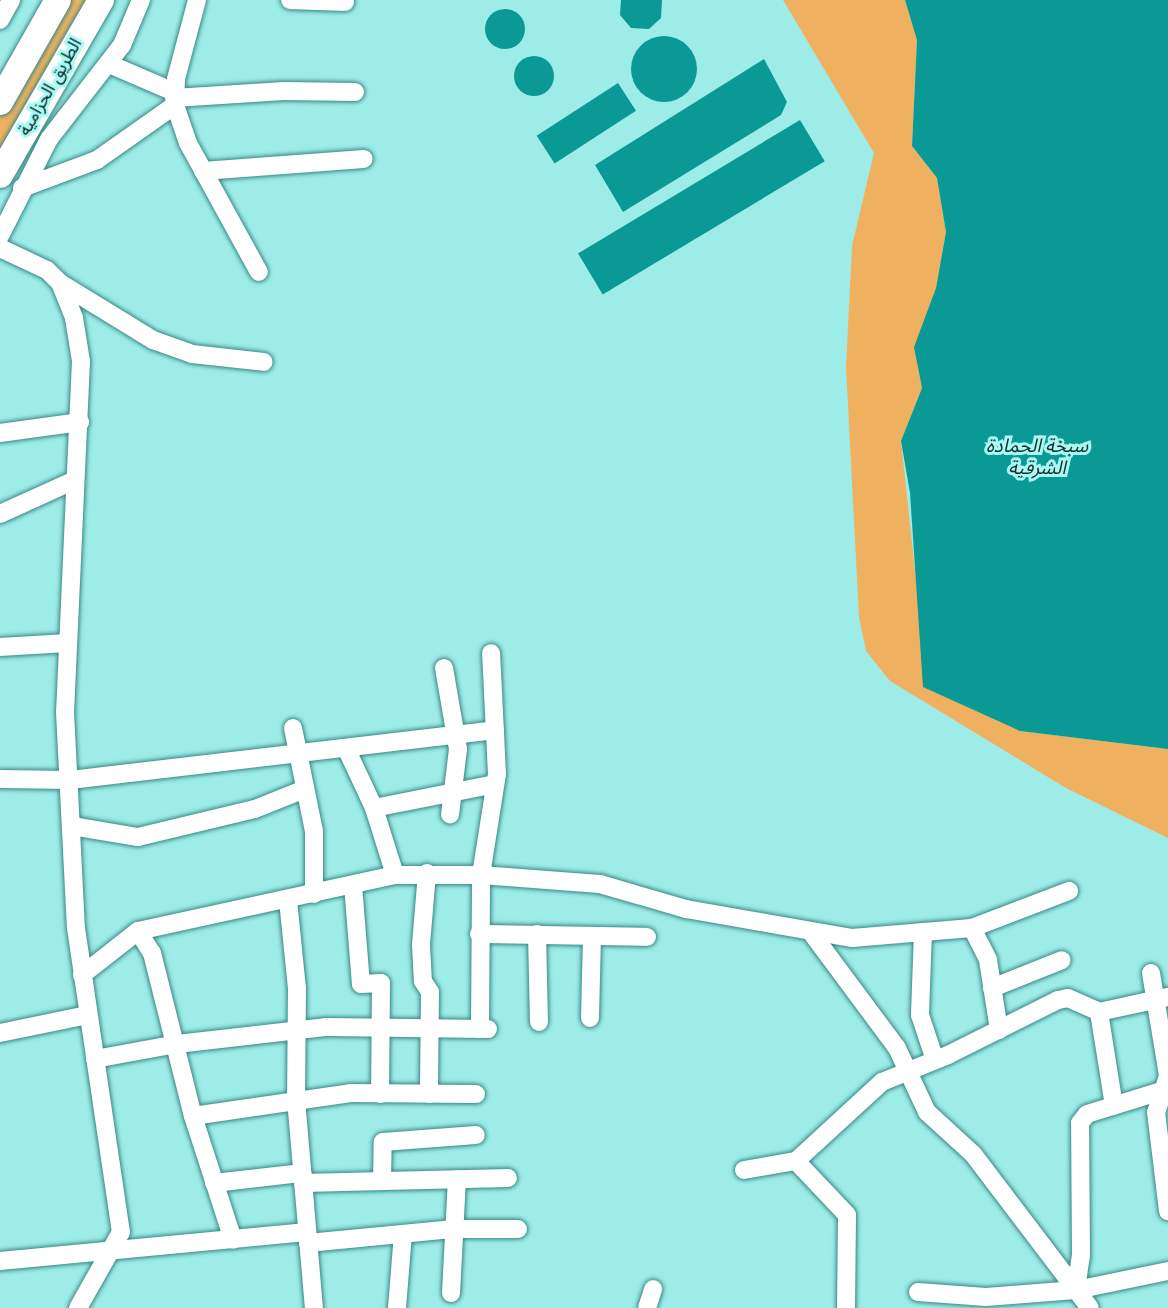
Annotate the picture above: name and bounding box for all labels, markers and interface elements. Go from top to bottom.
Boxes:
street label: الطريق الحزامية [13,34,87,140]
water label: سبخة الحمادة الشرقية [986,435,1088,479]

